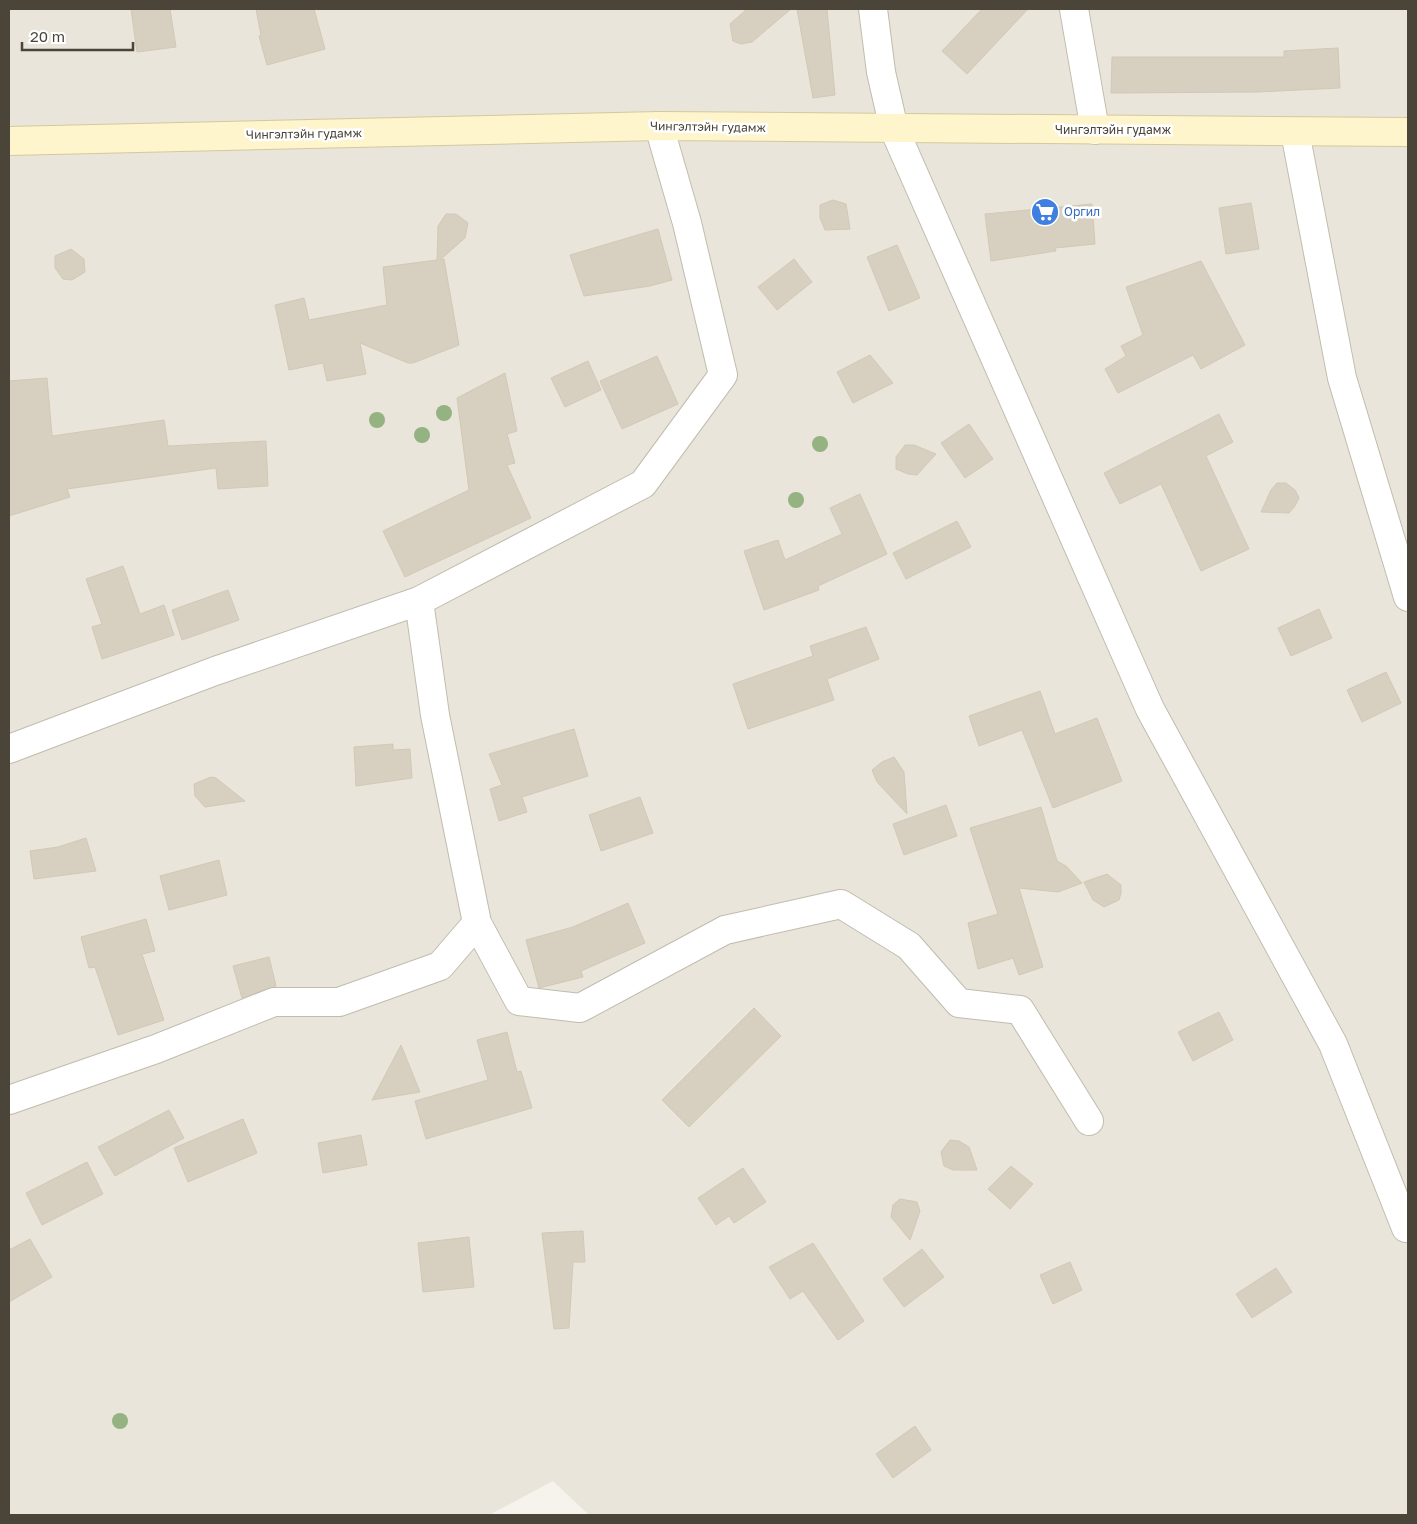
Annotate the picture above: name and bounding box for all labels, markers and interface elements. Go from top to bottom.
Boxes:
scale bar [22,20,134,52]
text: 20 m [30,27,65,45]
street label: Чингэлтэйн гудамж [650,118,767,135]
street label: Чингэлтэйн гудамж [1055,122,1171,137]
street label: Чингэлтэйн гудамж [246,125,363,142]
supermarket icon: Оргил [1030,197,1060,227]
place label: Оргил [1064,204,1100,219]

